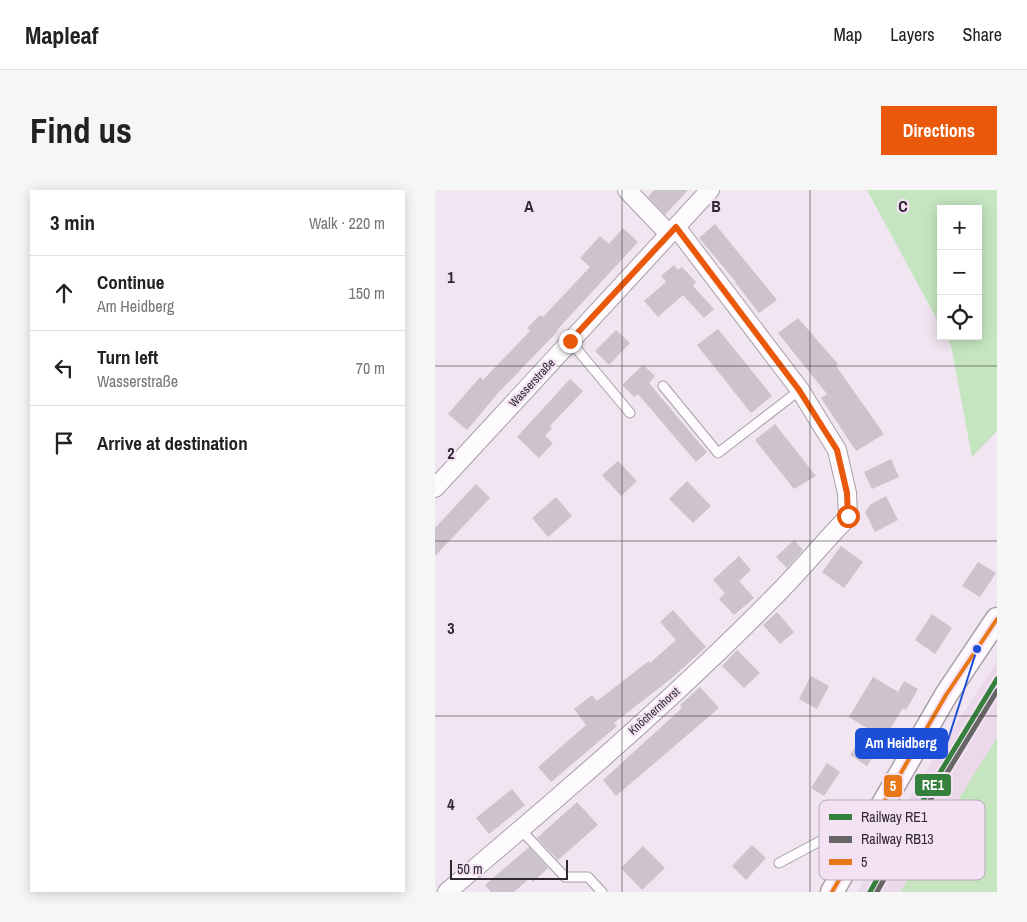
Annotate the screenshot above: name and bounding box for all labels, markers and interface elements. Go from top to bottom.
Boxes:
text: Mapleaf [25,19,98,51]
text: Map [834,22,862,47]
text: Layers [890,22,935,47]
text: Share [963,22,1002,47]
button: Directions [881,106,997,155]
text: Find us [30,107,132,154]
text: A [524,195,534,217]
text: B [711,195,721,217]
text: C [898,195,908,217]
map controls [937,205,982,340]
button: + [937,205,982,250]
text: 3 min [50,208,95,237]
text: Walk · 220 m [309,212,385,234]
button: − [937,250,982,295]
text: 1 [447,266,455,288]
text: Continue [97,269,165,295]
icon: ahead [50,279,78,307]
text: 150 m [349,282,385,304]
text: Am Heidberg [97,295,174,317]
button: locate [937,295,982,340]
route end [559,330,582,353]
text: Turn left [97,344,158,370]
icon: left [50,354,78,382]
street label: Wasserstraße [505,355,559,411]
text: 70 m [356,357,385,379]
text: Wasserstraße [97,370,178,392]
icon: arrive [50,429,78,457]
text: Arrive at destination [97,430,248,456]
text: 2 [447,442,455,464]
route start [837,505,860,528]
text: 3 [447,617,455,639]
street label: Knöchernhorst [625,683,683,738]
callout: Am Heidberg [856,729,947,758]
text: Am Heidberg [865,734,937,752]
line badge: RE1 [914,773,952,797]
line badge: 5 [883,774,903,798]
text: RE1 [922,776,945,794]
text: 5 [890,777,897,795]
text: 4 [447,793,455,815]
legend [819,800,985,880]
text: Railway RE1 [861,808,928,826]
text: Railway RB13 [861,830,934,848]
text: 5 [861,853,867,871]
scale bar [450,857,567,880]
text: 50 m [457,860,483,878]

